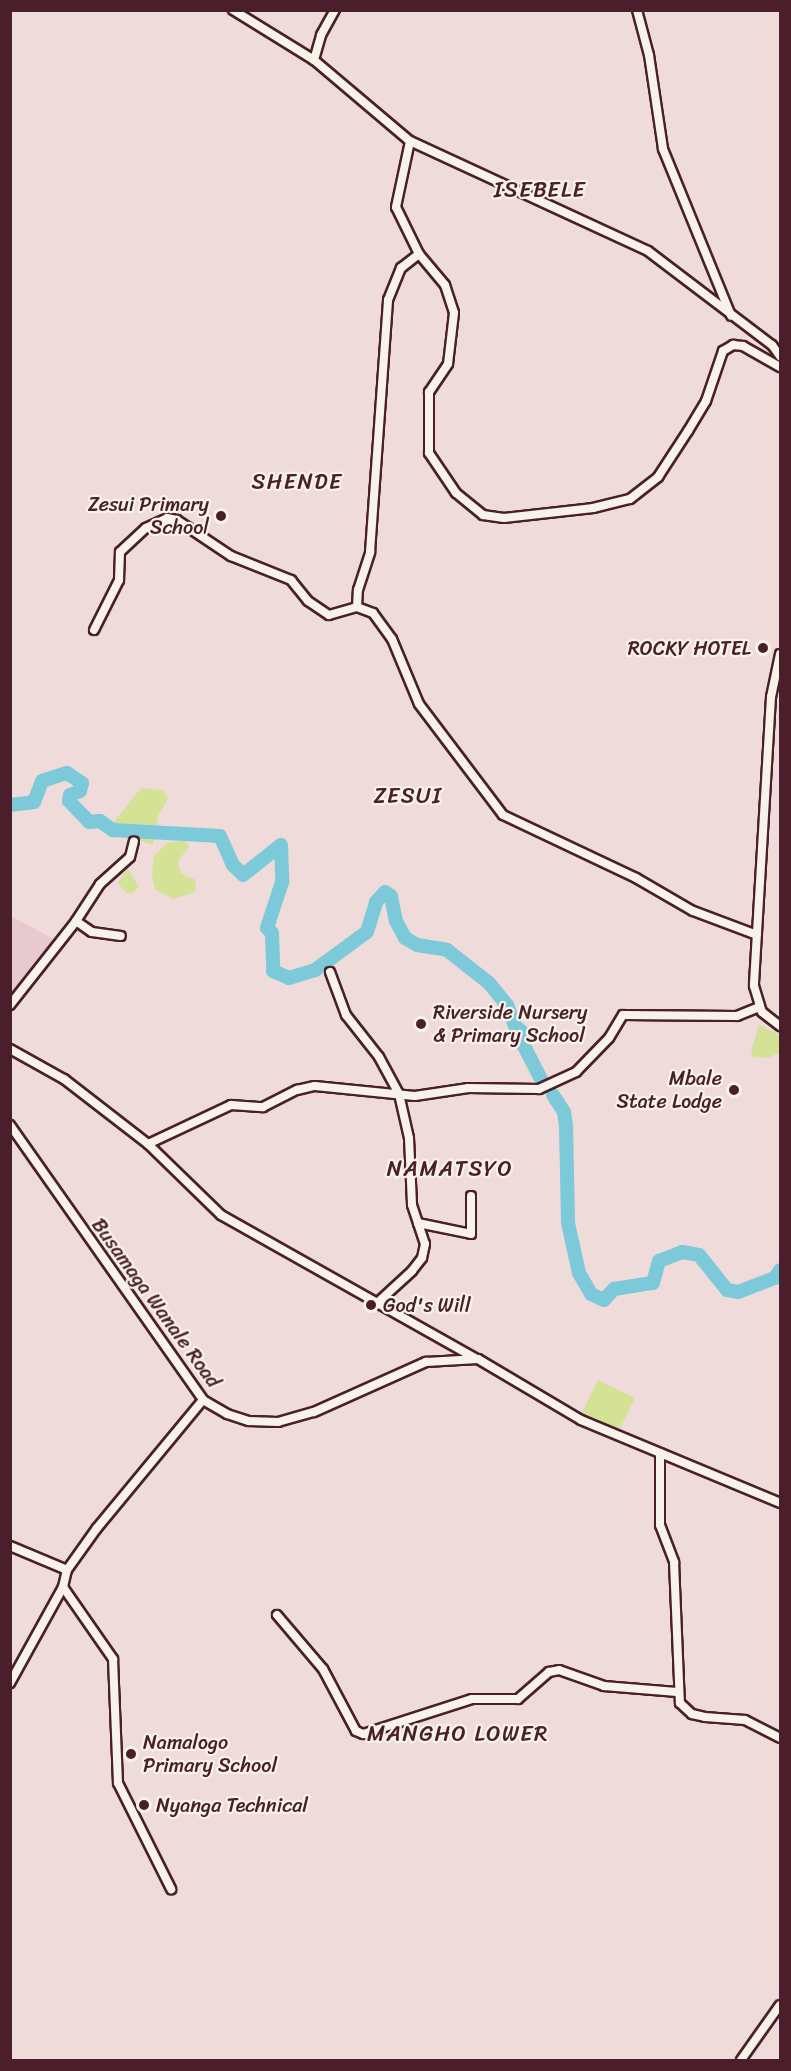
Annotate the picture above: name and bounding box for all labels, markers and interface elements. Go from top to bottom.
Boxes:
district label: ISEBELE [493,177,587,203]
district label: SHENDE [251,469,343,495]
place label: Zesui Primary School [87,492,209,539]
marker: Zesui Primary School [214,509,228,523]
place label: ROCKY HOTEL [627,636,751,660]
marker: ROCKY HOTEL [756,641,770,655]
district label: ZESUI [375,783,441,809]
place label: Riverside Nursery & Primary School [433,1000,589,1047]
marker: Riverside Nursery & Primary School [414,1017,428,1031]
place label: Mbale State Lodge [616,1066,722,1113]
marker: Mbale State Lodge [727,1083,741,1097]
district label: NAMATSYO [387,1156,513,1182]
street label: Busamaga Wanale Road [87,1214,225,1392]
place label: God's Will [383,1293,470,1317]
marker: God's Will [364,1298,378,1312]
district label: MANGHO LOWER [367,1721,549,1747]
place label: Namalogo Primary School [143,1730,277,1777]
marker: Namalogo Primary School [124,1747,138,1761]
place label: Nyanga Technical [156,1793,309,1817]
marker: Nyanga Technical [137,1798,151,1812]

